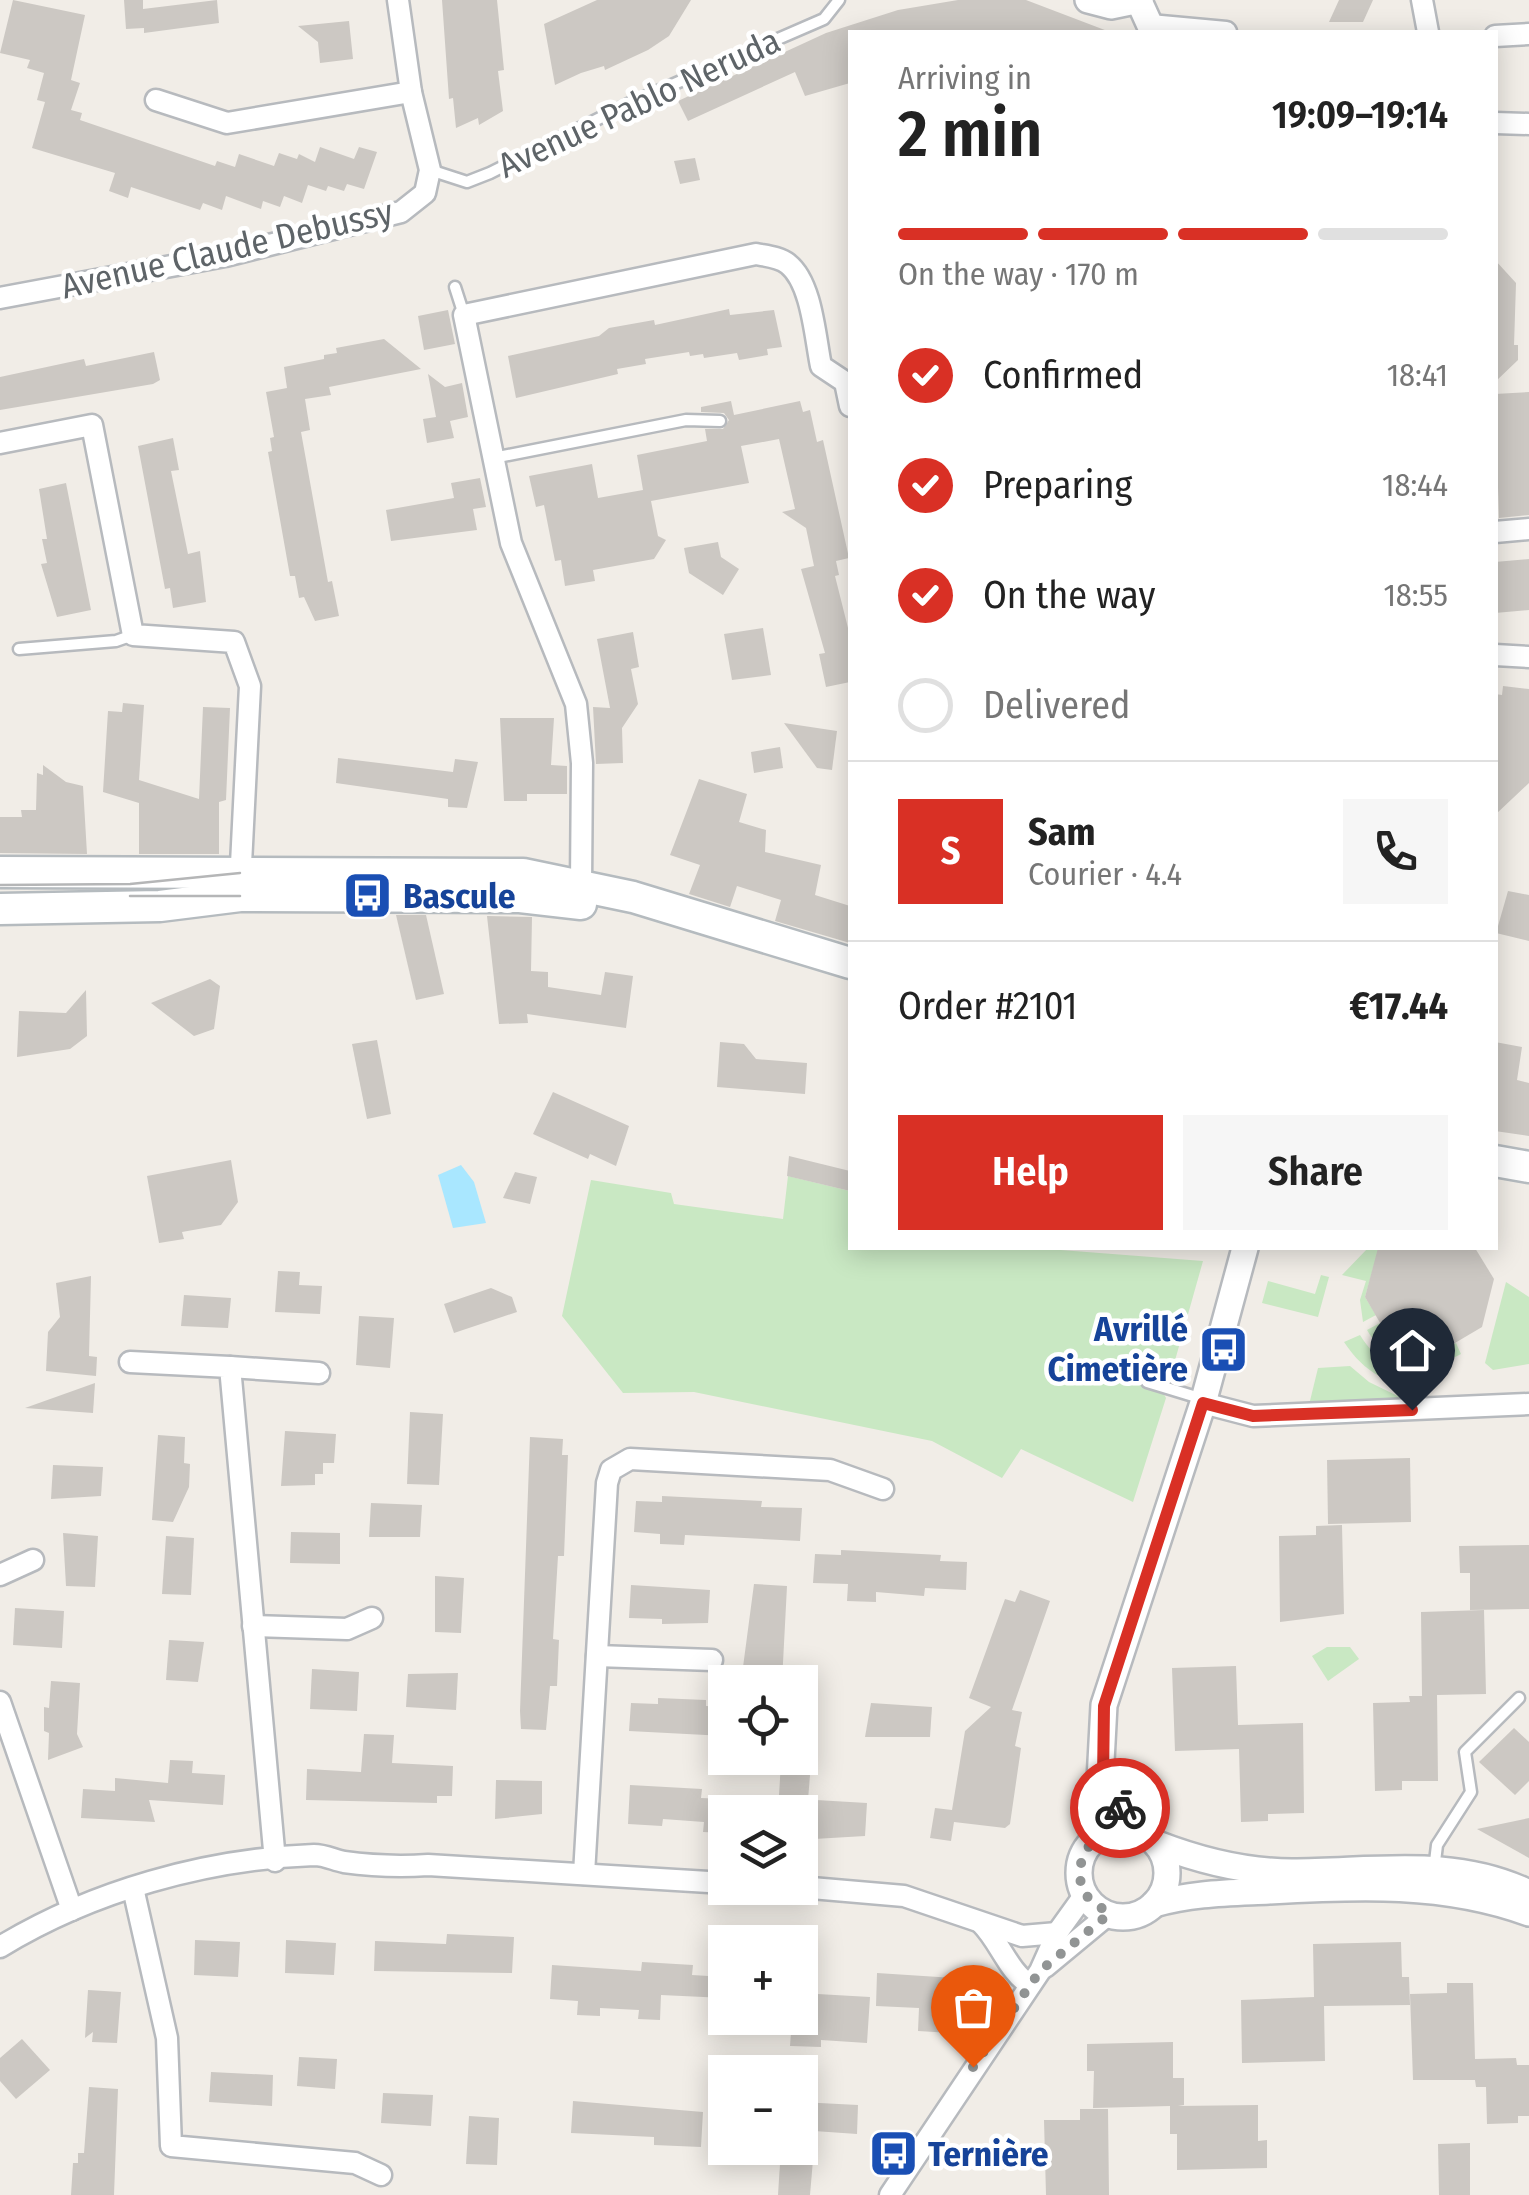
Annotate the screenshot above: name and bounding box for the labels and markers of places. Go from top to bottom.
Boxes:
bus stop icon: Bascule [342,870,394,922]
place label: Bascule [403,875,515,917]
place label: Avrillé Cimetière [1047,1308,1188,1390]
pin [1370,1308,1455,1411]
bus stop icon: Avrillé Cimetière [1197,1323,1249,1375]
pin [931,1965,1016,2068]
bus stop icon: Ternière [867,2128,919,2180]
place label: Ternière [928,2133,1049,2175]

